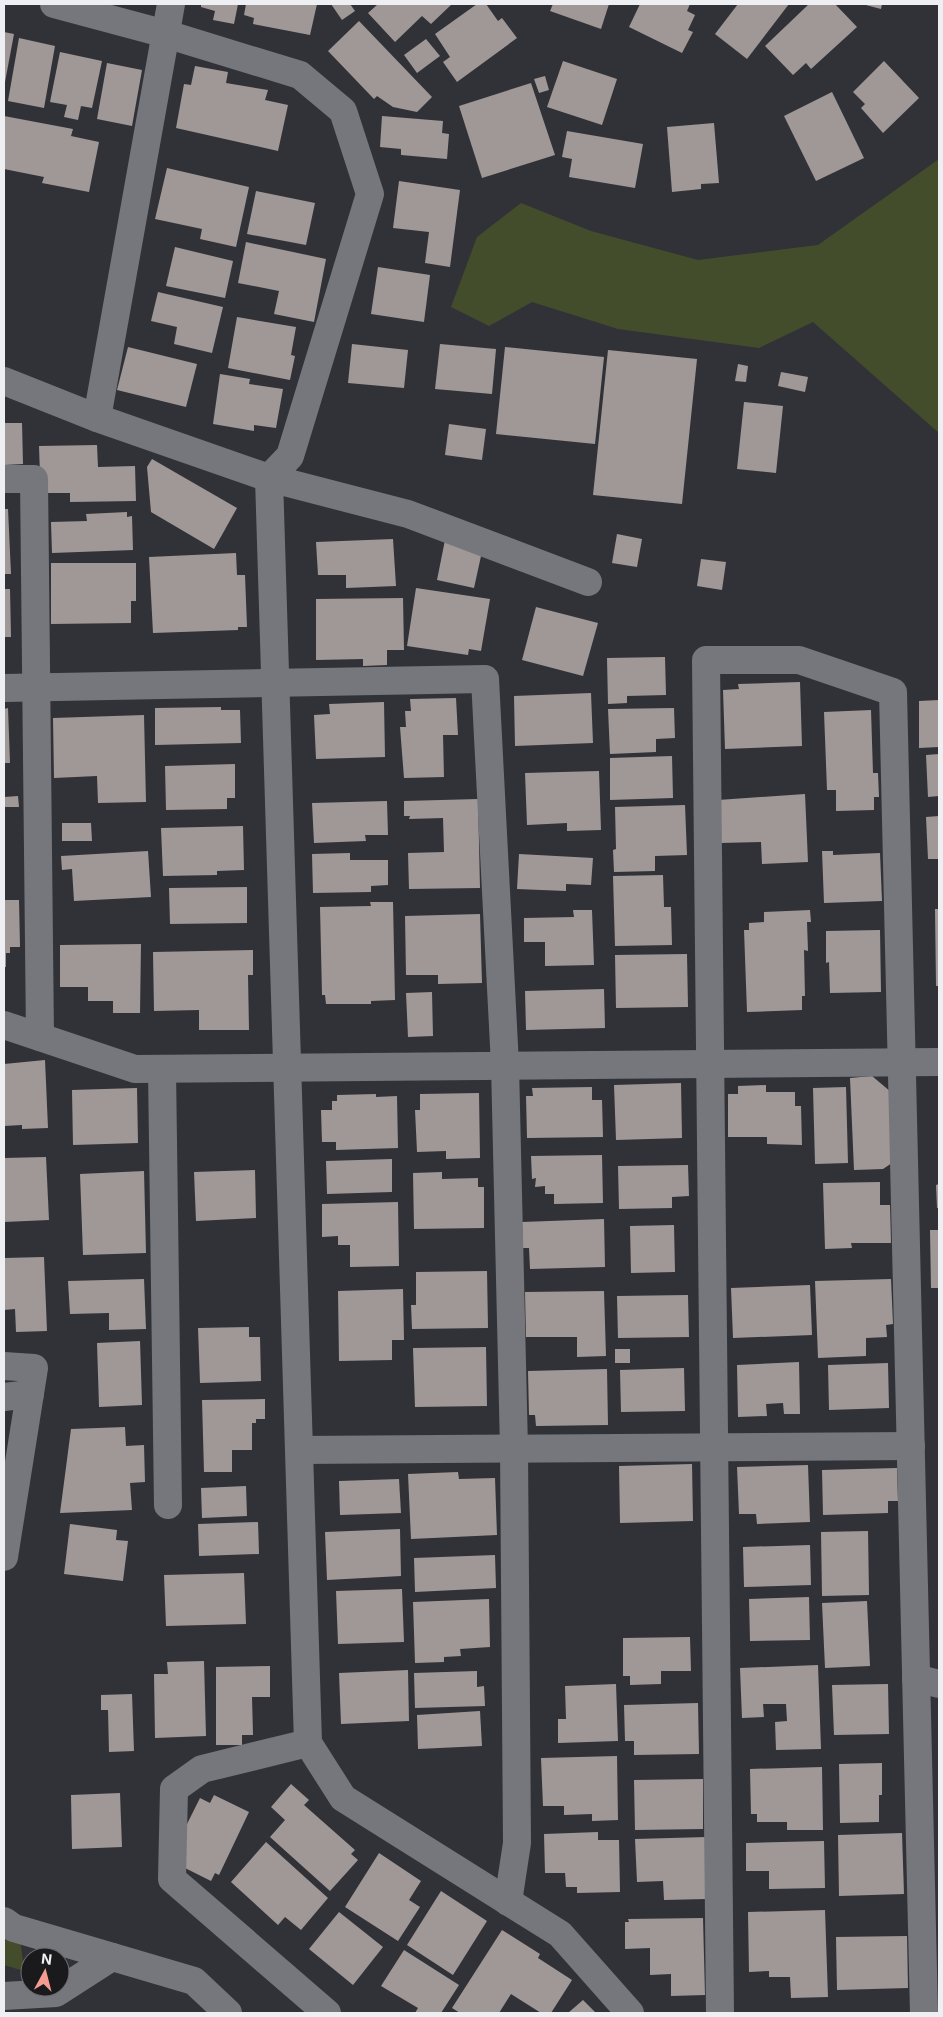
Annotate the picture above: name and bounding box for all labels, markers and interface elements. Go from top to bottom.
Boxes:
north arrow [20,1947,70,1997]
text: N [40,1950,53,1968]

